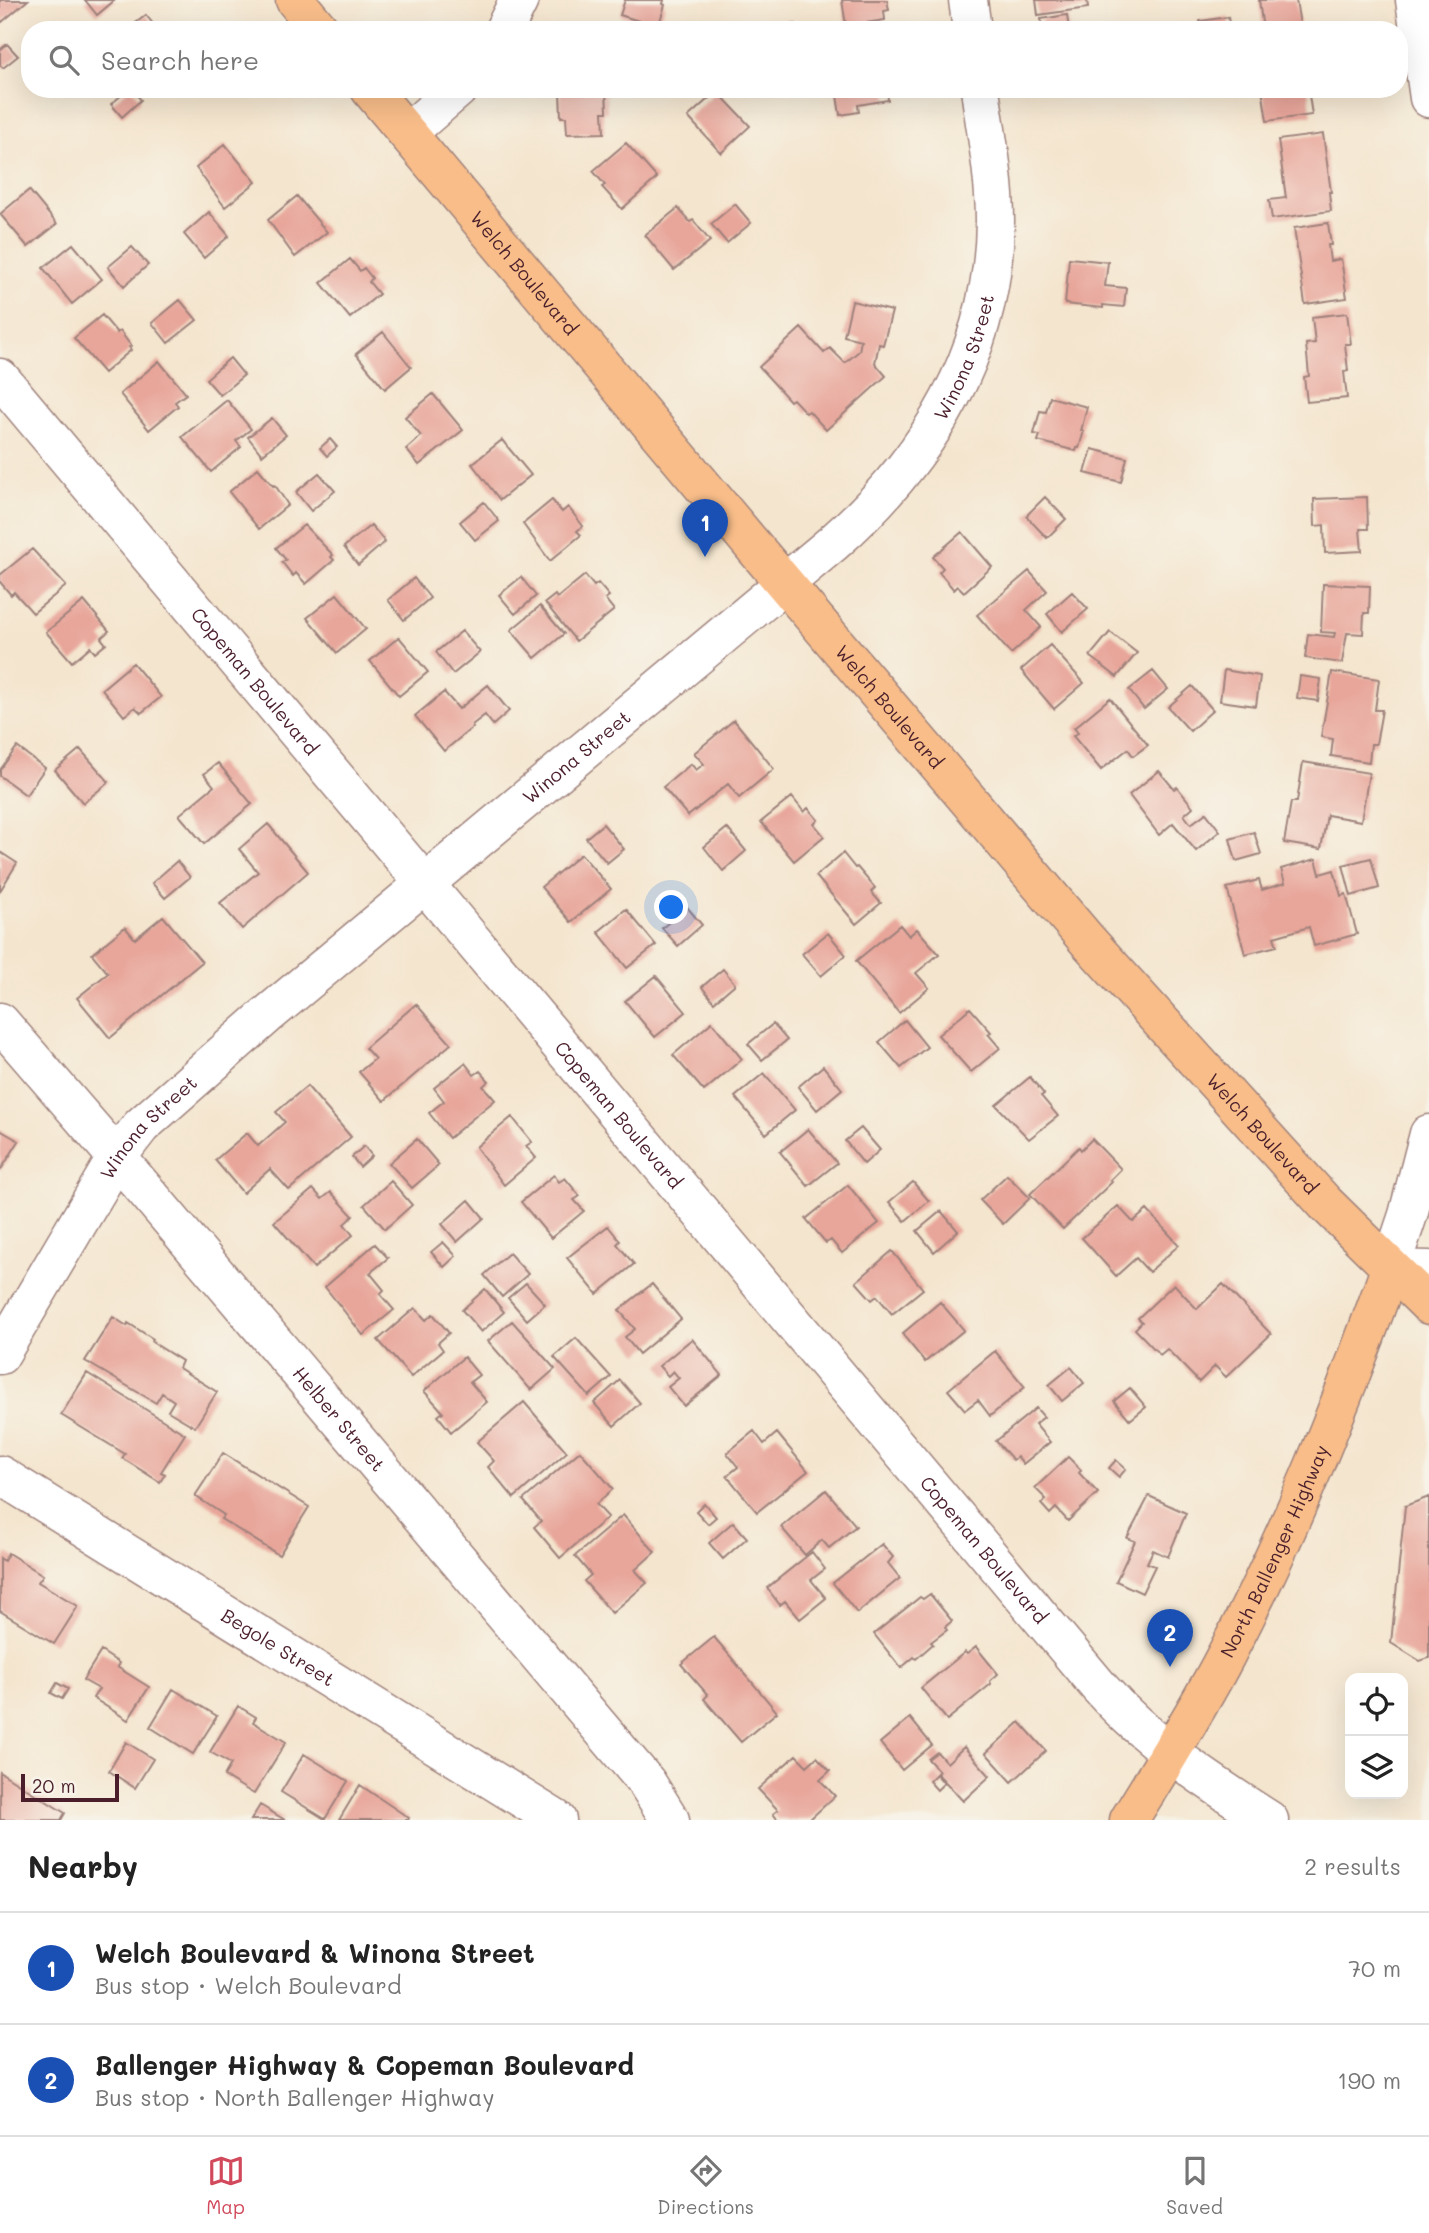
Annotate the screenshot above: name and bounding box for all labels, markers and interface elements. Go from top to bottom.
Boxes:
search box [21,21,1408,98]
icon: search [45,41,83,79]
text: Search here [101,43,259,77]
street label: Welch Boulevard [465,205,584,340]
street label: Winona Street [928,292,999,424]
pin: 1 [682,499,728,557]
street label: Copeman Boulevard [186,602,324,760]
street label: Welch Boulevard [830,639,949,774]
street label: Winona Street [517,704,635,809]
your location [654,890,688,924]
street label: Copeman Boulevard [550,1035,688,1193]
street label: Welch Boulevard [1201,1068,1324,1199]
street label: Winona Street [94,1070,202,1183]
street label: Helber Street [288,1361,391,1476]
street label: North Ballenger Highway [1214,1441,1334,1662]
street label: Copeman Boulevard [915,1470,1053,1628]
street label: Begole Street [217,1602,340,1691]
pin: 2 [1147,1609,1193,1667]
map controls [1345,1673,1408,1799]
button: locate [1345,1673,1408,1736]
button: layers [1345,1736,1408,1799]
scale bar [21,1771,119,1803]
text: 20 m [32,1773,76,1798]
text: Nearby [28,1846,138,1886]
text: 2 results [1304,1851,1401,1881]
text: Welch Boulevard & Winona Street [95,1936,534,1970]
text: 1 [46,1953,56,1983]
text: 70 m [1348,1953,1401,1983]
text: Bus stop · Welch Boulevard [95,1970,401,2000]
text: Ballenger Highway & Copeman Boulevard [95,2048,634,2082]
text: 2 [45,2065,57,2095]
text: 190 m [1337,2065,1401,2095]
text: Bus stop · North Ballenger Highway [95,2082,494,2112]
tab: Map [206,2152,245,2219]
tab: Directions [657,2152,754,2219]
tab: Saved [1166,2152,1223,2219]

